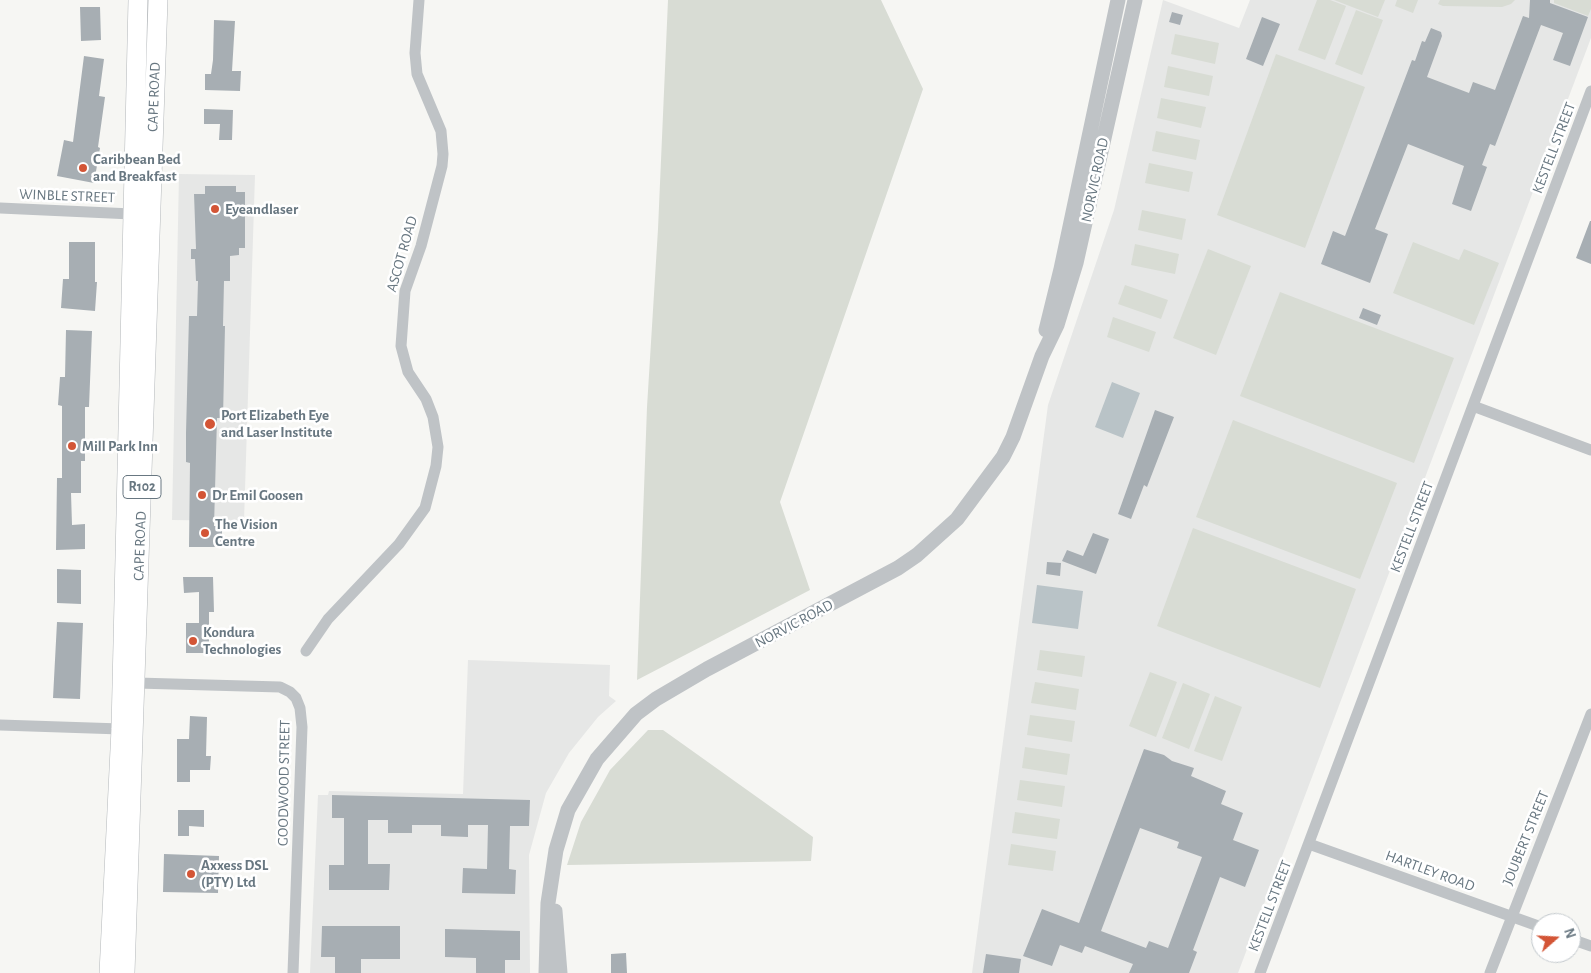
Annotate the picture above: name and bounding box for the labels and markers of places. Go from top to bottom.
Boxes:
place label: Caribbean Bed and Breakfast [93,150,181,185]
marker: Caribbean Bed and Breakfast [77,162,89,174]
place label: Eyeandlaser [225,200,298,218]
marker: Eyeandlaser [209,203,221,215]
place label: Port Elizabeth Eye and Laser Institute [221,406,332,441]
marker: Port Elizabeth Eye and Laser Institute [203,417,217,431]
place label: Mill Park Inn [82,437,158,455]
marker: Mill Park Inn [66,440,78,452]
place label: Dr Emil Goosen [212,486,303,504]
marker: Dr Emil Goosen [196,489,208,501]
place label: The Vision Centre [215,515,278,550]
marker: The Vision Centre [199,527,211,539]
place label: Kondura Technologies [203,623,281,658]
marker: Kondura Technologies [187,635,199,647]
place label: Axxess DSL (PTY) Ltd [201,856,268,891]
marker: Axxess DSL (PTY) Ltd [185,868,197,880]

